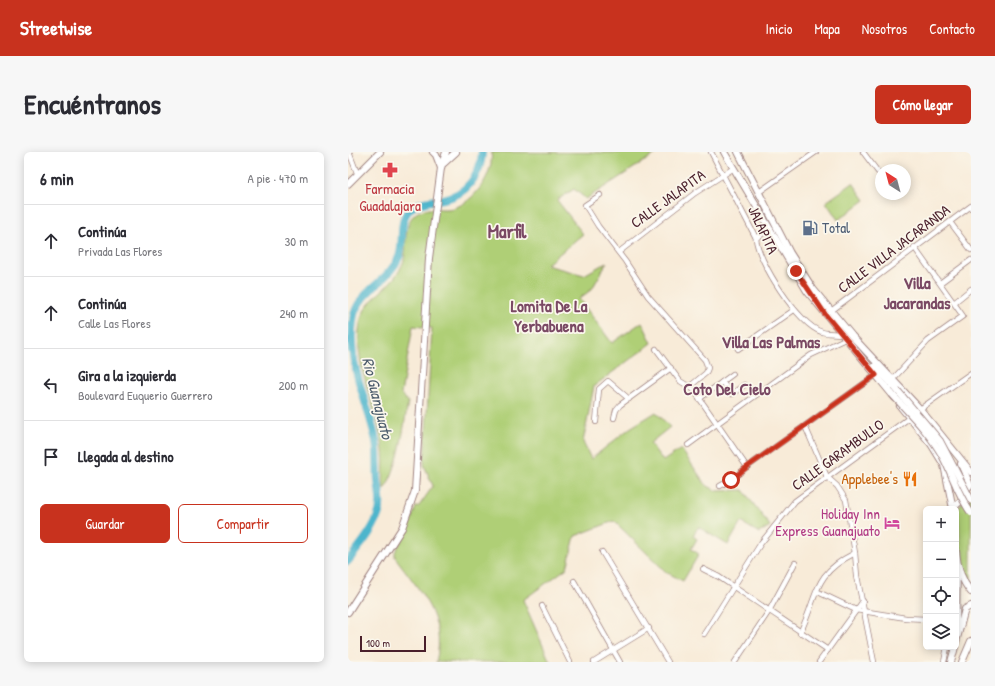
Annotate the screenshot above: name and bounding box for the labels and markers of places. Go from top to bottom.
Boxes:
pharmacy icon: Farmacia Guadalajara [381,161,399,179]
place label: Farmacia Guadalajara [359,178,421,216]
place label: Total [822,217,850,238]
fuel station icon: Total [801,219,819,237]
place label: Applebee's [842,468,898,489]
restaurant icon: Applebee's [901,470,919,488]
place label: Holiday Inn Express Guanajuato [775,503,880,541]
hotel icon: Holiday Inn Express Guanajuato [883,514,901,532]

